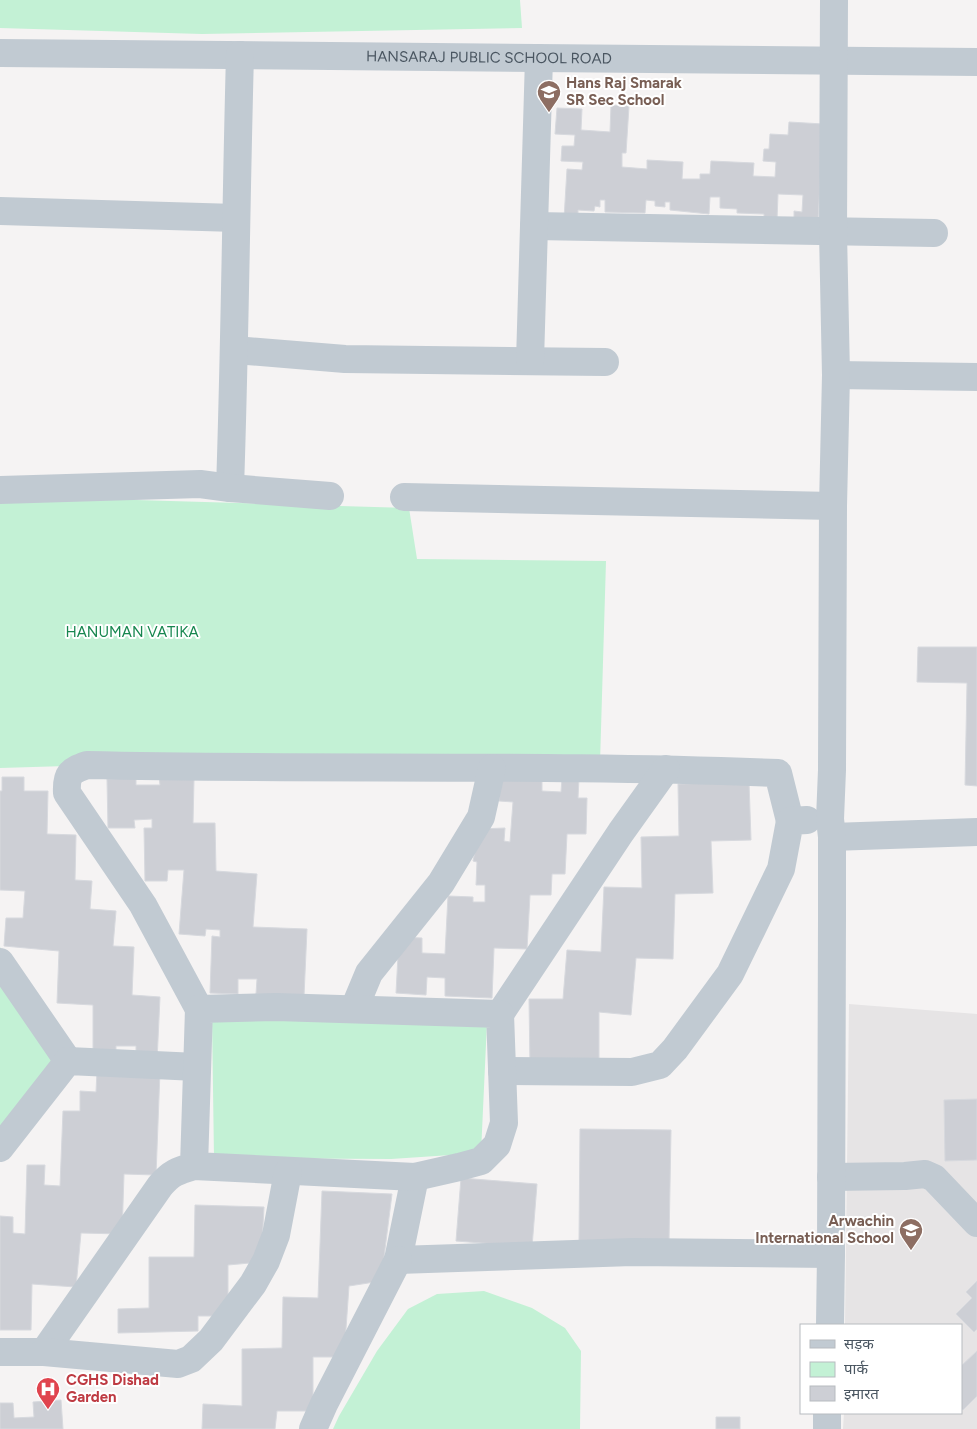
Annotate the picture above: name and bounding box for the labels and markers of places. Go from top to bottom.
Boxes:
place label: Hans Raj Smarak SR Sec School [566,74,682,109]
school or university icon: Hans Raj Smarak SR Sec School [536,79,562,113]
place label: Arwachin International School [755,1212,894,1247]
school or university icon: Arwachin International School [898,1217,924,1251]
place label: CGHS Dishad Garden [66,1371,159,1406]
hospital icon: CGHS Dishad Garden [35,1376,61,1410]

